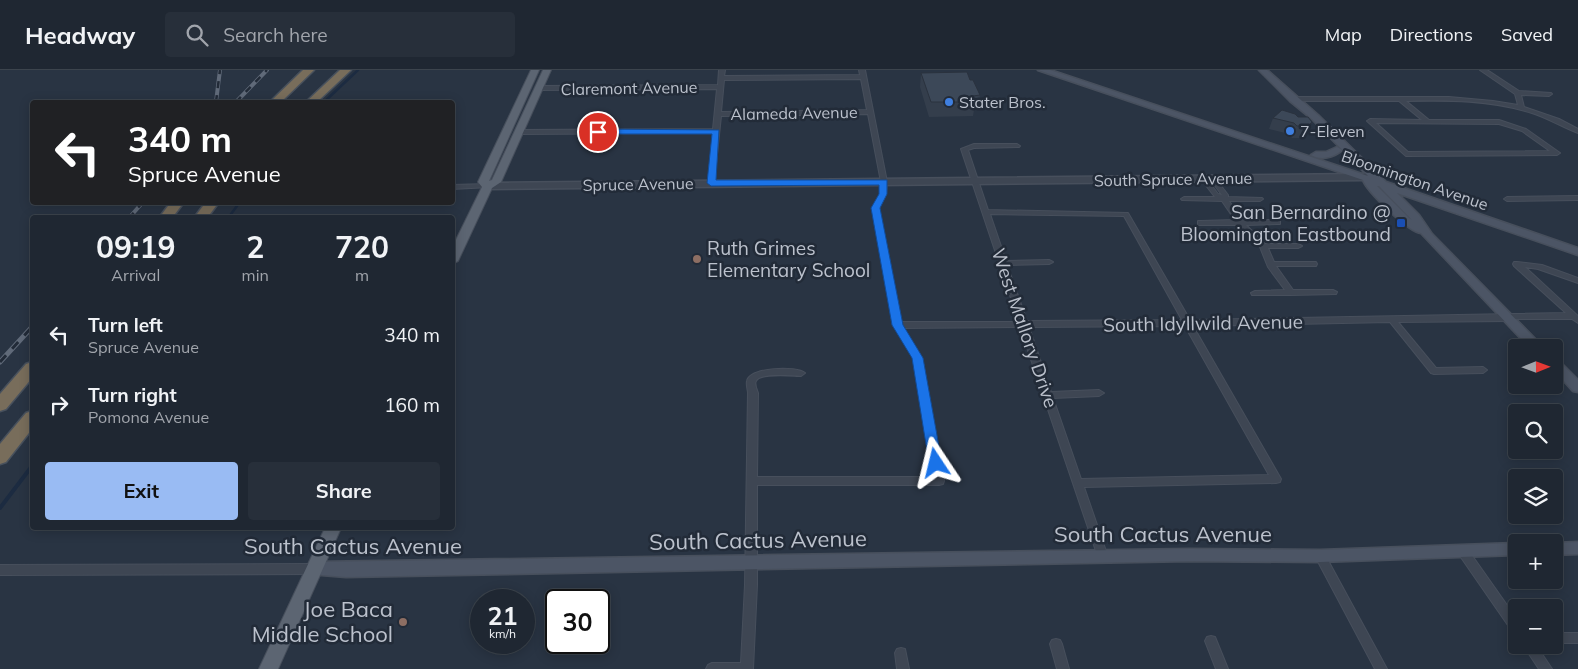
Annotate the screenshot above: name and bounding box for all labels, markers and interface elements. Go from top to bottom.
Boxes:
search box [165,12,515,57]
text: Headway [25,20,135,50]
icon: search [183,21,211,49]
text: Search here [223,23,328,47]
text: Map [1325,23,1362,46]
text: Directions [1390,23,1473,46]
text: Saved [1501,23,1553,46]
street label: Claremont Avenue [560,77,698,99]
place label: Stater Bros. [959,92,1046,112]
marker: Stater Bros. [943,96,955,108]
street label: Alameda Avenue [730,102,858,124]
pin [577,111,619,153]
text: 340 m [128,117,232,161]
icon: arrive [584,118,612,146]
icon: left [45,120,110,185]
place label: 7-Eleven [1300,121,1365,141]
marker: 7-Eleven [1284,125,1296,137]
street label: Bloomington Avenue [1339,146,1491,214]
text: Spruce Avenue [128,160,281,188]
street label: South Spruce Avenue [1094,168,1252,190]
street label: Spruce Avenue [582,173,694,195]
place label: San Bernardino @ Bloomington Eastbound [1180,200,1391,246]
marker: San Bernardino @ Bloomington Eastbound [1395,217,1407,229]
text: 09:19 [96,228,176,266]
text: 2 [246,228,264,266]
text: 720 [335,228,389,266]
place label: Ruth Grimes Elementary School [707,236,870,282]
street label: West Mallory Drive [986,245,1064,411]
marker: Ruth Grimes Elementary School [691,253,703,265]
text: Arrival [111,265,160,285]
text: min [242,265,269,285]
text: m [355,265,369,285]
street label: South Idyllwild Avenue [1103,309,1303,337]
text: Turn left [88,313,163,337]
icon: left [45,321,73,349]
text: 340 m [384,323,440,347]
text: Spruce Avenue [88,337,199,357]
north arrow [1508,339,1562,394]
map controls [1508,339,1563,654]
text: Turn right [88,383,177,407]
icon: right [45,391,73,419]
text: 160 m [384,393,440,417]
button: search [1508,404,1563,459]
text: Pomona Avenue [88,407,209,427]
position arrow [909,436,961,488]
button: Exit [45,462,238,520]
button: Share [248,462,440,520]
button: layers [1508,469,1563,524]
street label: South Cactus Avenue [1054,520,1272,548]
street label: South Cactus Avenue [649,524,867,556]
street label: South Cactus Avenue [244,532,462,560]
button: + [1508,534,1563,589]
speed limit sign: 30 [545,589,610,654]
place label: Joe Baca Middle School [252,595,393,648]
button: − [1508,599,1563,654]
text: 21 [487,600,518,631]
marker: Joe Baca Middle School [397,616,409,628]
text: km/h [489,626,516,641]

